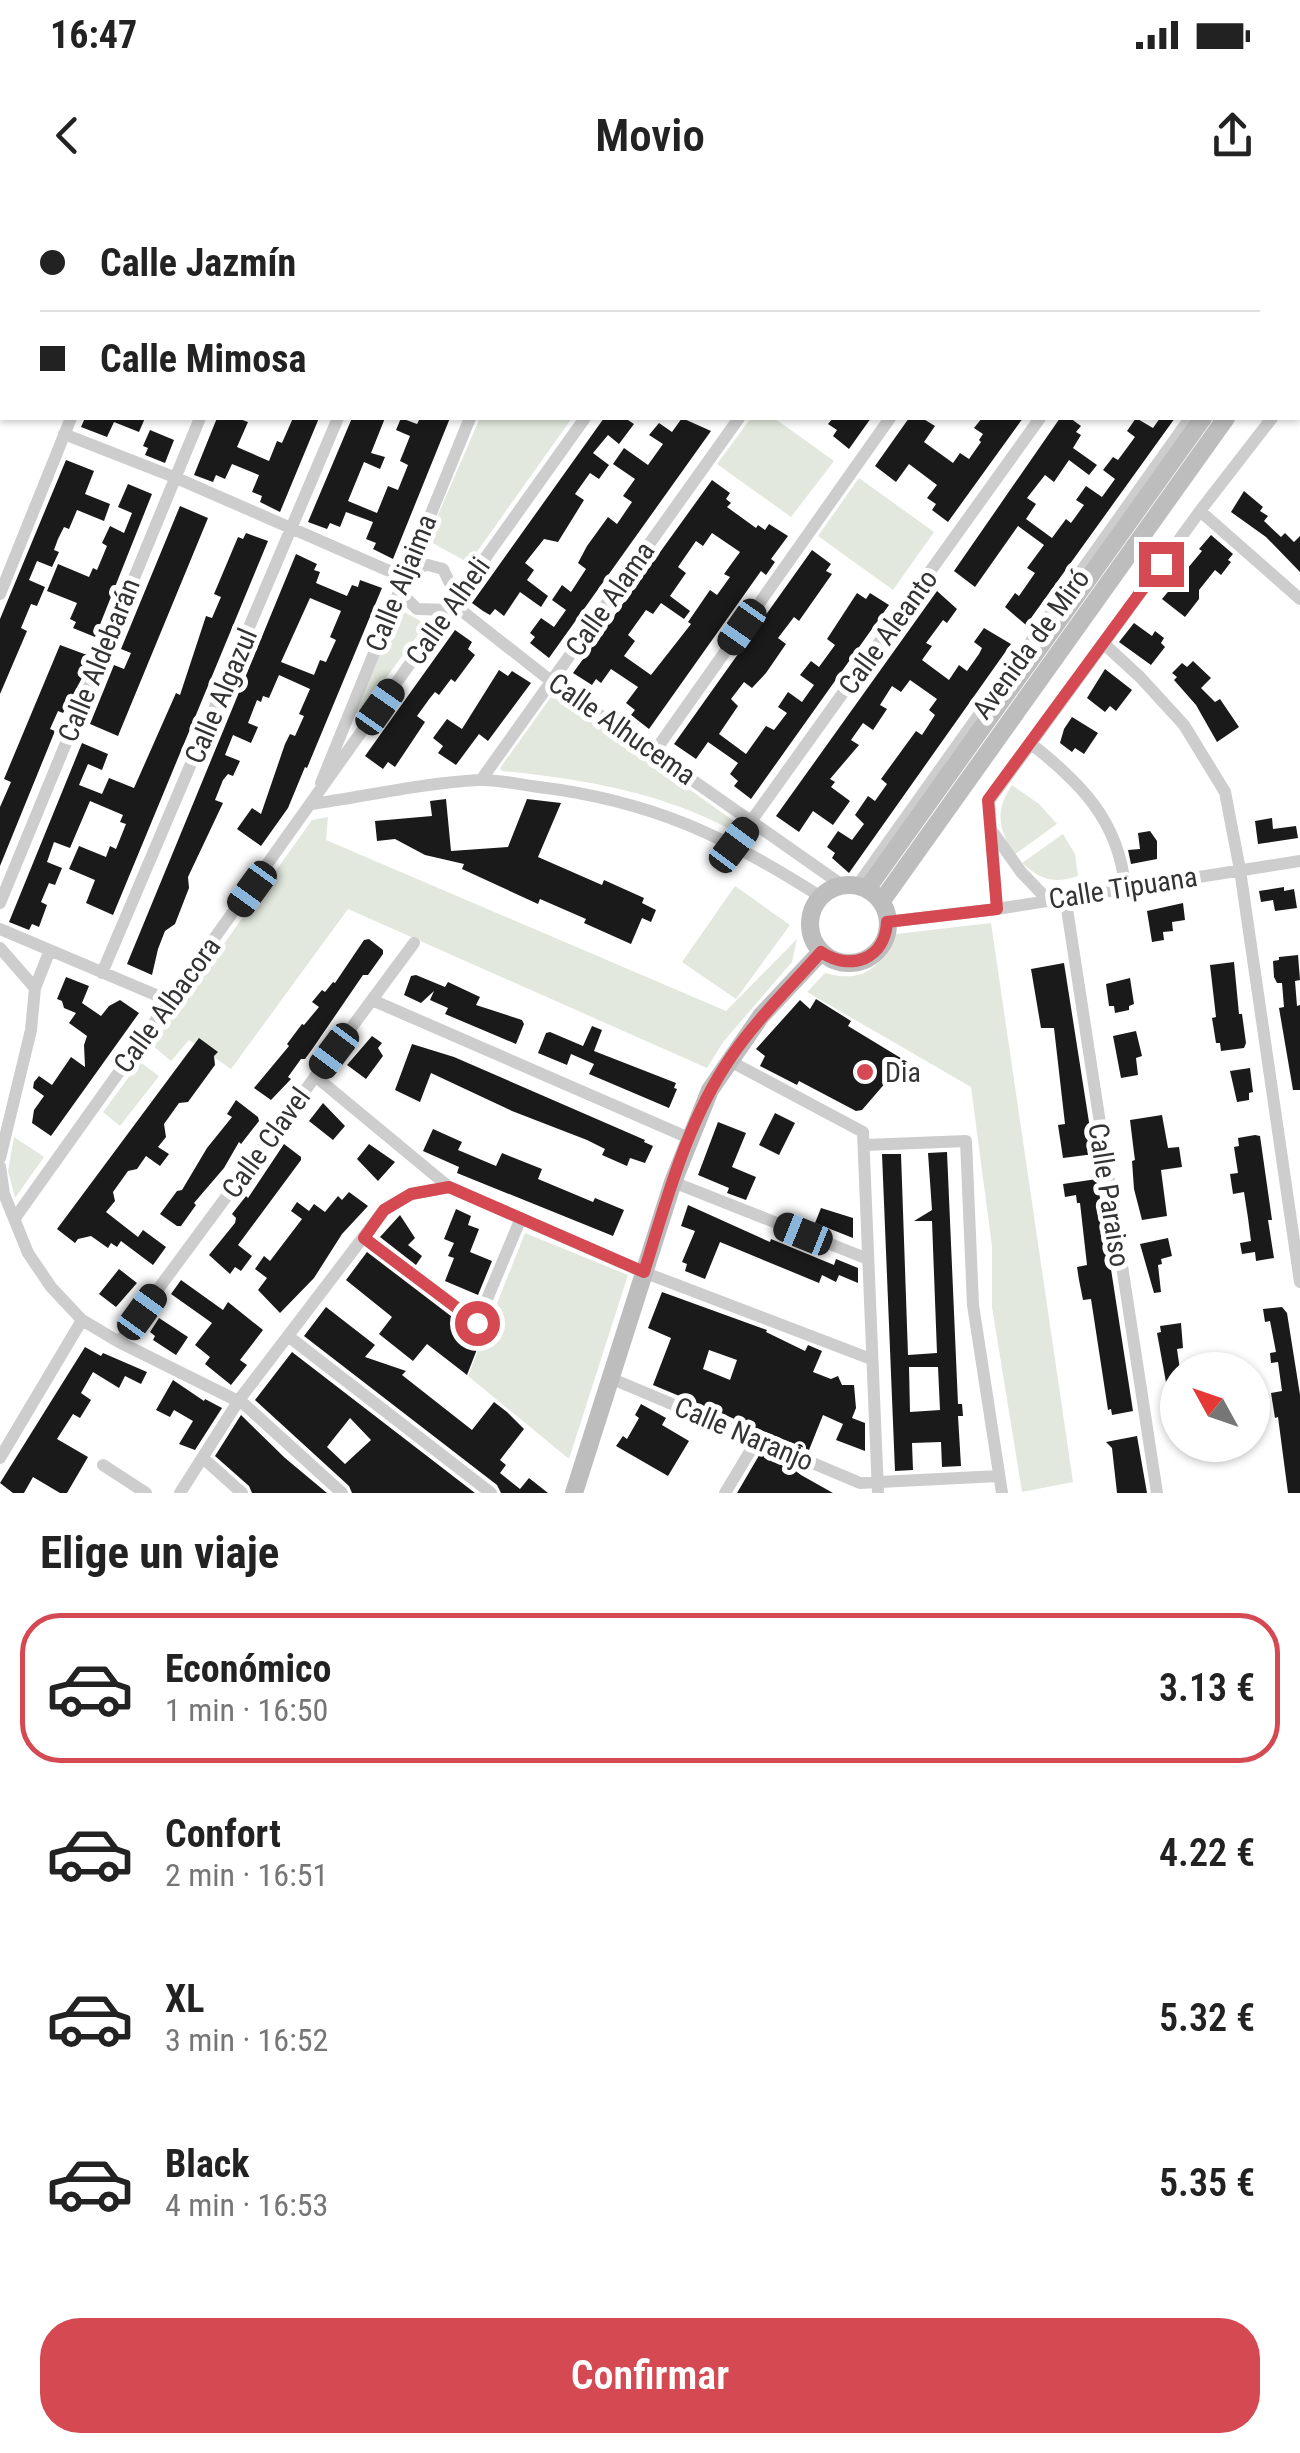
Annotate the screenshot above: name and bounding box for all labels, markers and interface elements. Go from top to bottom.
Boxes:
text: 16:47 [50,13,137,57]
icon: back [40,108,95,163]
icon: share [1205,108,1260,163]
text: Movio [595,109,705,162]
text: Calle Jazmín [100,241,296,285]
text: Calle Mimosa [100,337,306,381]
street label: Calle Aljaima [359,510,443,656]
street label: Calle Alama [559,535,661,663]
route end [1139,542,1184,587]
street label: Calle Alheli [399,551,497,671]
street label: Calle Aleanto [832,563,944,701]
street label: Avenida de Miró [966,563,1096,725]
street label: Calle Aldebarán [51,573,147,747]
car [713,594,771,660]
street label: Calle Algazul [178,623,264,769]
street label: Calle Alhucema [542,666,702,792]
car [351,674,409,740]
car [704,812,764,878]
car [222,856,282,922]
street label: Calle Tipuana [1046,860,1200,916]
street label: Calle Albacora [107,931,227,1079]
car [304,1018,364,1084]
place label: Dia [885,1056,921,1089]
marker: Dia [854,1061,876,1083]
street label: Calle Clavel [215,1081,317,1205]
street label: Calle Paraiso [1081,1121,1137,1269]
car [770,1209,836,1259]
car [112,1279,172,1345]
route start [455,1301,500,1346]
north arrow [1160,1352,1270,1462]
map controls [1160,1352,1270,1462]
street label: Calle Naranjo [670,1390,818,1478]
text: Elige un viaje [40,1526,279,1579]
icon: car [45,1643,135,1733]
text: Económico [165,1647,331,1691]
text: 3.13 € [1159,1666,1255,1710]
text: 1 min · 16:50 [165,1691,328,1729]
icon: car [45,1808,135,1898]
text: Confort [165,1812,281,1856]
text: 4.22 € [1159,1831,1255,1875]
text: 2 min · 16:51 [165,1856,328,1894]
icon: car [45,1973,135,2063]
text: XL [165,1977,204,2021]
text: 5.32 € [1159,1996,1255,2040]
text: 3 min · 16:52 [165,2021,328,2059]
icon: car [45,2138,135,2228]
text: Black [165,2142,249,2186]
text: 5.35 € [1159,2161,1255,2205]
text: 4 min · 16:53 [165,2186,328,2224]
button: Confirmar [40,2318,1260,2433]

